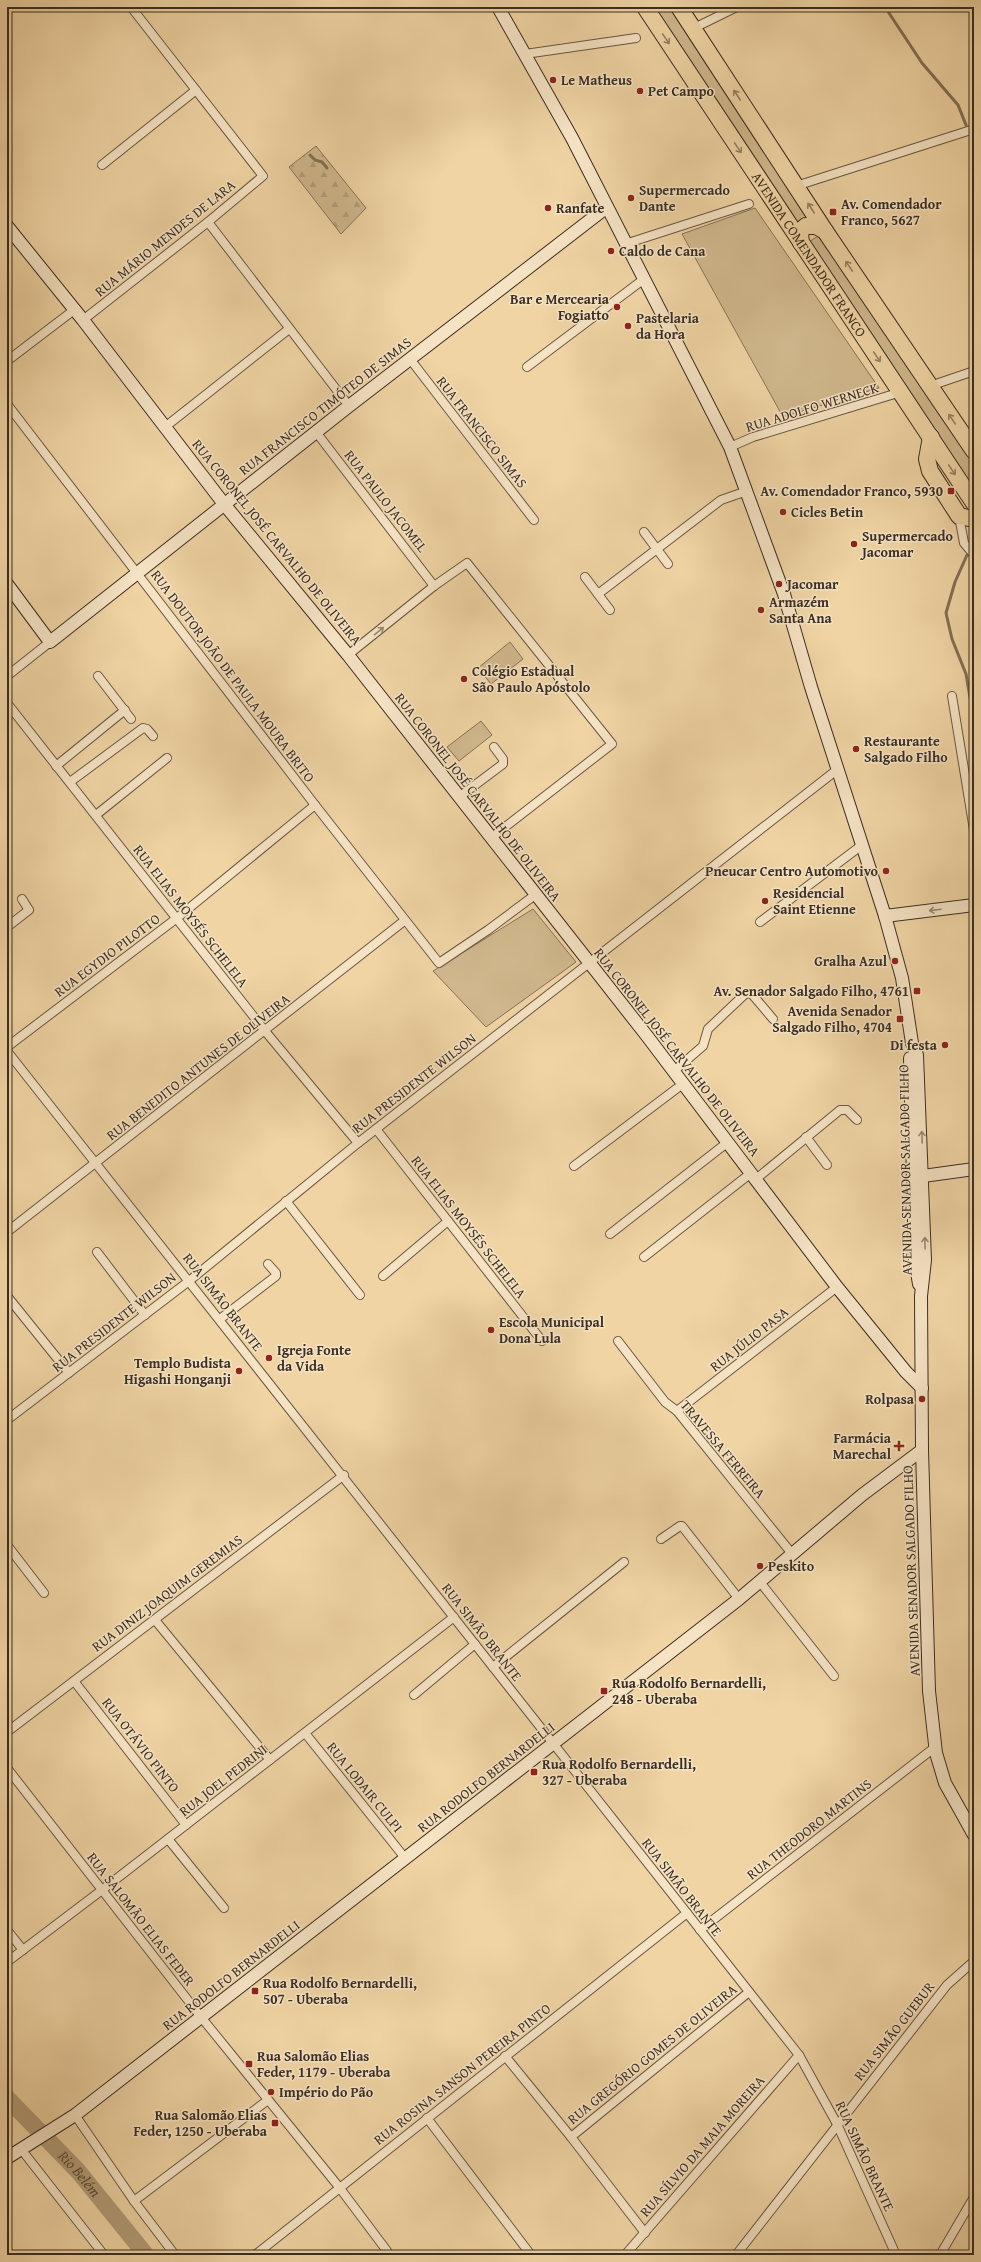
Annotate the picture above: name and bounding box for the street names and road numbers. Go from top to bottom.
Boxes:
street label: AVENIDA COMENDADOR FRANCO [747,168,871,341]
street label: RUA MÁRIO MENDES DE LARA [90,175,240,301]
street label: RUA FRANCISCO TIMÓTEO DE SIMAS [235,332,416,480]
street label: RUA FRANCISCO SIMAS [432,372,532,492]
street label: RUA ADOLFO WERNECK [743,377,882,437]
street label: RUA CORONEL JOSÉ CARVALHO DE OLIVEIRA [188,435,367,650]
street label: RUA PAULO JACOMEL [340,446,432,556]
street label: RUA DOUTOR JOÃO DE PAULA MOURA BRITO [146,566,320,786]
street label: RUA CORONEL JOSÉ CARVALHO DE OLIVEIRA [390,689,566,906]
street label: RUA ELIAS MOYSÉS SCHELELA [129,840,253,992]
street label: RUA EGYDIO PILOTTO [50,909,164,1001]
street label: RUA CORONEL JOSÉ CARVALHO DE OLIVEIRA [589,944,765,1161]
street label: RUA BENEDITO ANTUNES DE OLIVEIRA [102,989,294,1145]
street label: RUA PRESIDENTE WILSON [348,1028,480,1138]
street label: AVENIDA SENADOR SALGADO FILHO [893,1064,917,1276]
street label: RUA ELIAS MOYSÉS SCHELELA [407,1151,531,1303]
street label: RUA SIMÃO BRANTE [178,1249,268,1355]
street label: RUA PRESIDENTE WILSON [48,1267,180,1377]
street label: RUA JÚLIO PASA [705,1302,793,1376]
street label: TRAVESSA FERREIRA [676,1396,770,1503]
street label: AVENIDA SENADOR SALGADO FILHO [897,1465,925,1677]
street label: RUA DINIZ JOAQUIM GEREMIAS [88,1530,247,1656]
street label: RUA SIMÃO BRANTE [437,1579,527,1685]
street label: RUA OTÁVIO PINTO [98,1693,184,1797]
street label: RUA RODOLFO BERNARDELLI [413,1717,559,1837]
street label: RUA LODAIR CULPI [322,1738,408,1836]
street label: RUA JOEL PEDRINI [175,1739,271,1821]
street label: RUA THEODORO MARTINS [742,1774,876,1884]
street label: RUA SIMÃO BRANTE [637,1834,727,1940]
street label: RUA SALOMÃO ELIAS FEDER [82,1848,200,1991]
street label: RUA RODOLFO BERNARDELLI [158,1915,304,2035]
street label: RUA SIMÃO GUEBUR [849,1977,940,2085]
street label: RUA GREGÓRIO GOMES DE OLIVEIRA [563,1979,741,2129]
street label: RUA ROSINA SANSON PEREIRA PINTO [369,1998,555,2150]
street label: RUA SÍLVIO DA MAIA MOREIRA [635,2071,769,2221]
street label: RUA SIMÃO BRANTE [831,2098,899,2214]

